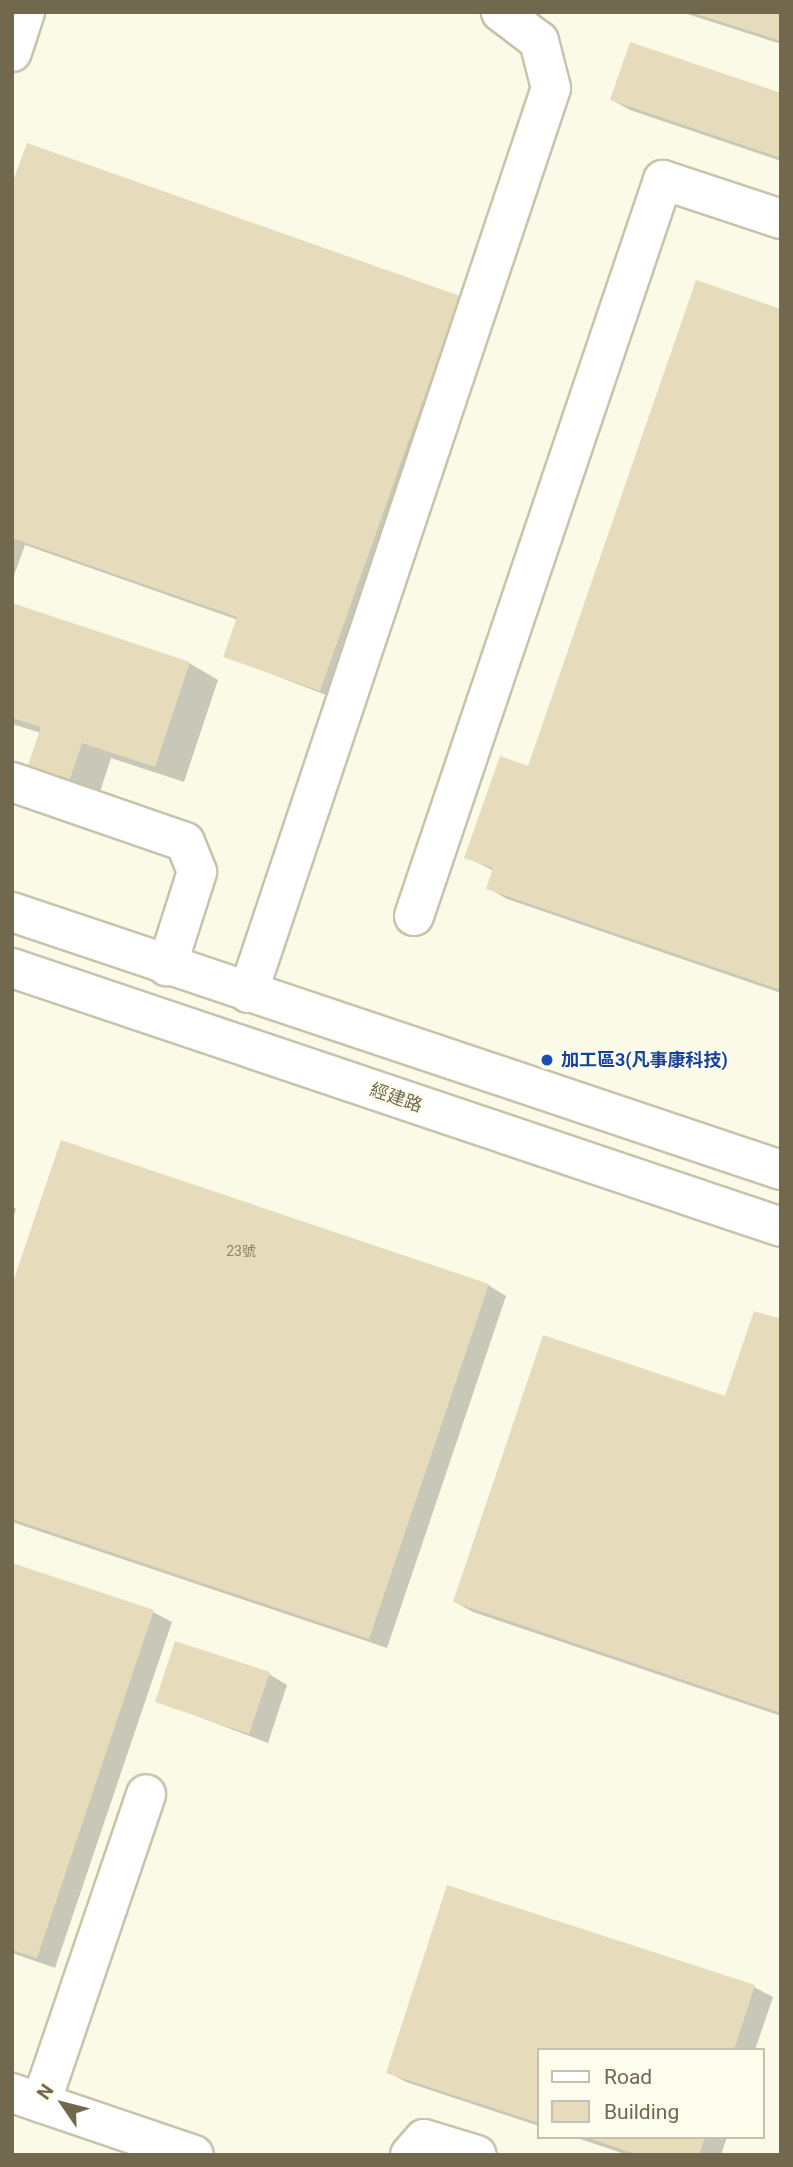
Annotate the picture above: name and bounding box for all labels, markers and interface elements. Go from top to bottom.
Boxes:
place label: 加工區3(凡事康科技) [561,1049,728,1071]
marker: 加工區3(凡事康科技) [539,1052,555,1068]
street label: 經建路 [367,1079,425,1117]
house number: 23號 [226,1243,256,1259]
legend [538,2048,765,2139]
text: Road [604,2065,652,2089]
north arrow [28,2069,98,2139]
text: N [32,2080,59,2104]
text: Building [604,2100,679,2124]

